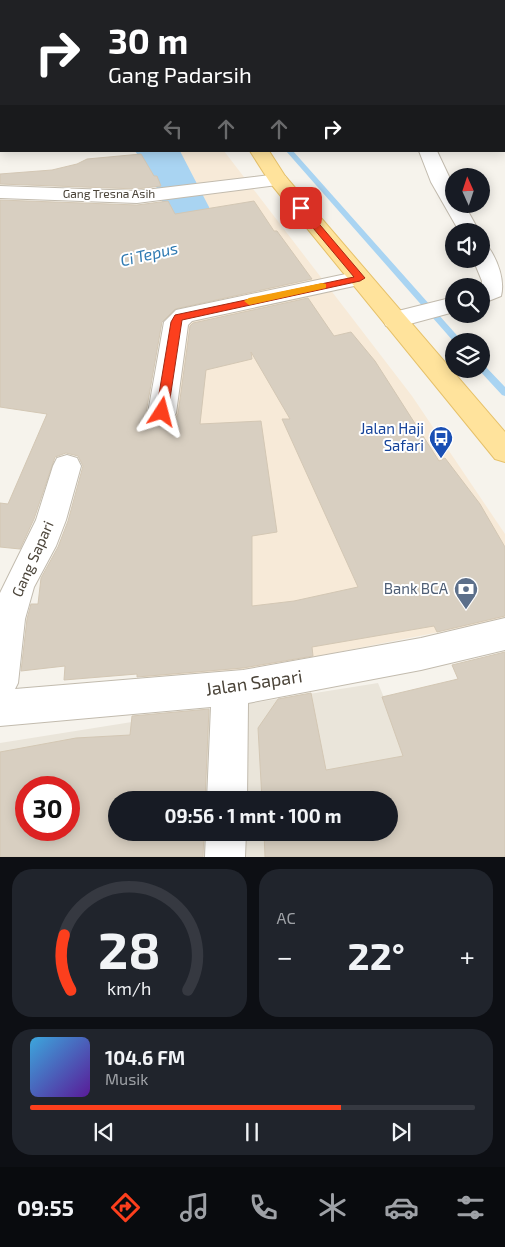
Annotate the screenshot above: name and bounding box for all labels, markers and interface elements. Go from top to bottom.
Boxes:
text: 30 m [108,19,188,61]
icon: right [25,20,90,85]
text: Gang Padarsih [108,61,252,87]
icon: left [159,115,187,143]
icon: ahead [212,115,240,143]
icon: ahead [265,115,293,143]
icon: right [318,115,346,143]
north arrow [445,168,490,212]
map controls [445,168,490,378]
street label: Gang Tresna Asih [63,186,155,200]
pin [280,187,322,229]
icon: arrive [287,194,315,222]
button: sound [445,223,490,268]
water label: Ci Tepus [118,238,180,269]
button: search [445,278,490,323]
button: layers [445,333,490,378]
position arrow [135,385,187,437]
place label: Jalan Haji Safari [360,419,424,454]
bus stop icon: Jalan Haji Safari [428,425,454,459]
street label: Gang Sapari [7,518,57,599]
bank icon: Bank BCA [453,576,479,610]
place label: Bank BCA [384,579,449,597]
street label: Jalan Sapari [204,664,304,700]
speed limit sign: 30 [15,776,80,841]
text: 09:56 · 1 mnt · 100 m [164,804,342,827]
text: AC [277,908,296,927]
text: 28 [98,917,161,979]
text: 22° [348,932,405,978]
text: − [277,939,293,973]
text: + [460,939,475,973]
text: km/h [107,977,151,999]
text: 104.6 FM [105,1046,185,1069]
text: Musik [105,1069,148,1088]
icon: previous [90,1118,118,1146]
icon: pause [238,1118,266,1146]
icon: next [387,1118,415,1146]
icon: directions [108,1190,143,1225]
icon: music [177,1190,212,1225]
icon: phone [246,1190,281,1225]
icon: climate [315,1190,350,1225]
icon: car [384,1190,419,1225]
icon: filters [453,1190,488,1225]
text: 09:55 [17,1194,74,1220]

